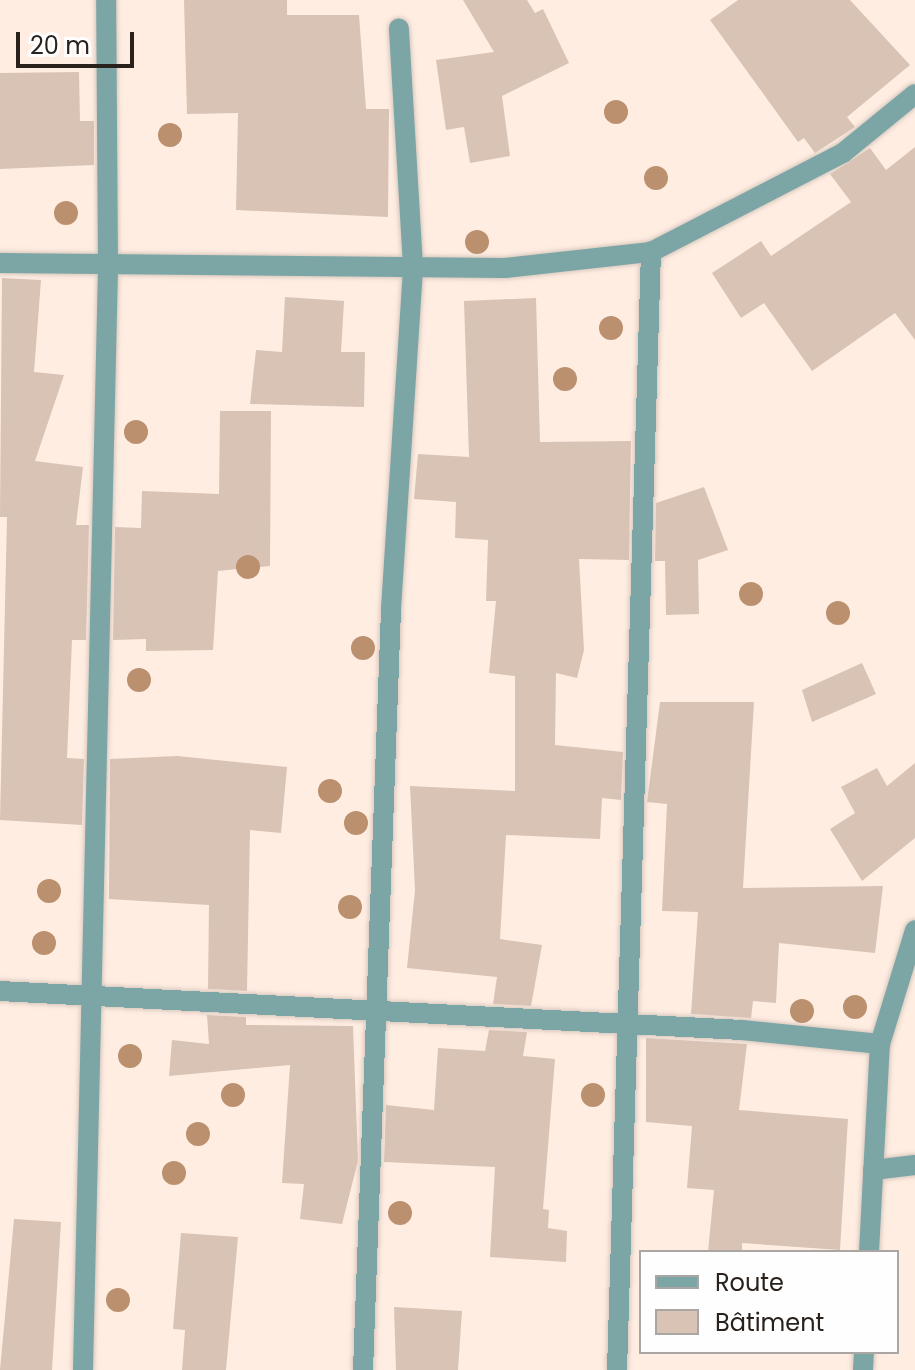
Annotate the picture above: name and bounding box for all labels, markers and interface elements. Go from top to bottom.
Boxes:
scale bar [20,16,138,66]
text: 20 m [30,29,90,62]
legend [639,1250,899,1354]
text: Route [715,1266,784,1299]
text: Bâtiment [715,1306,824,1339]

